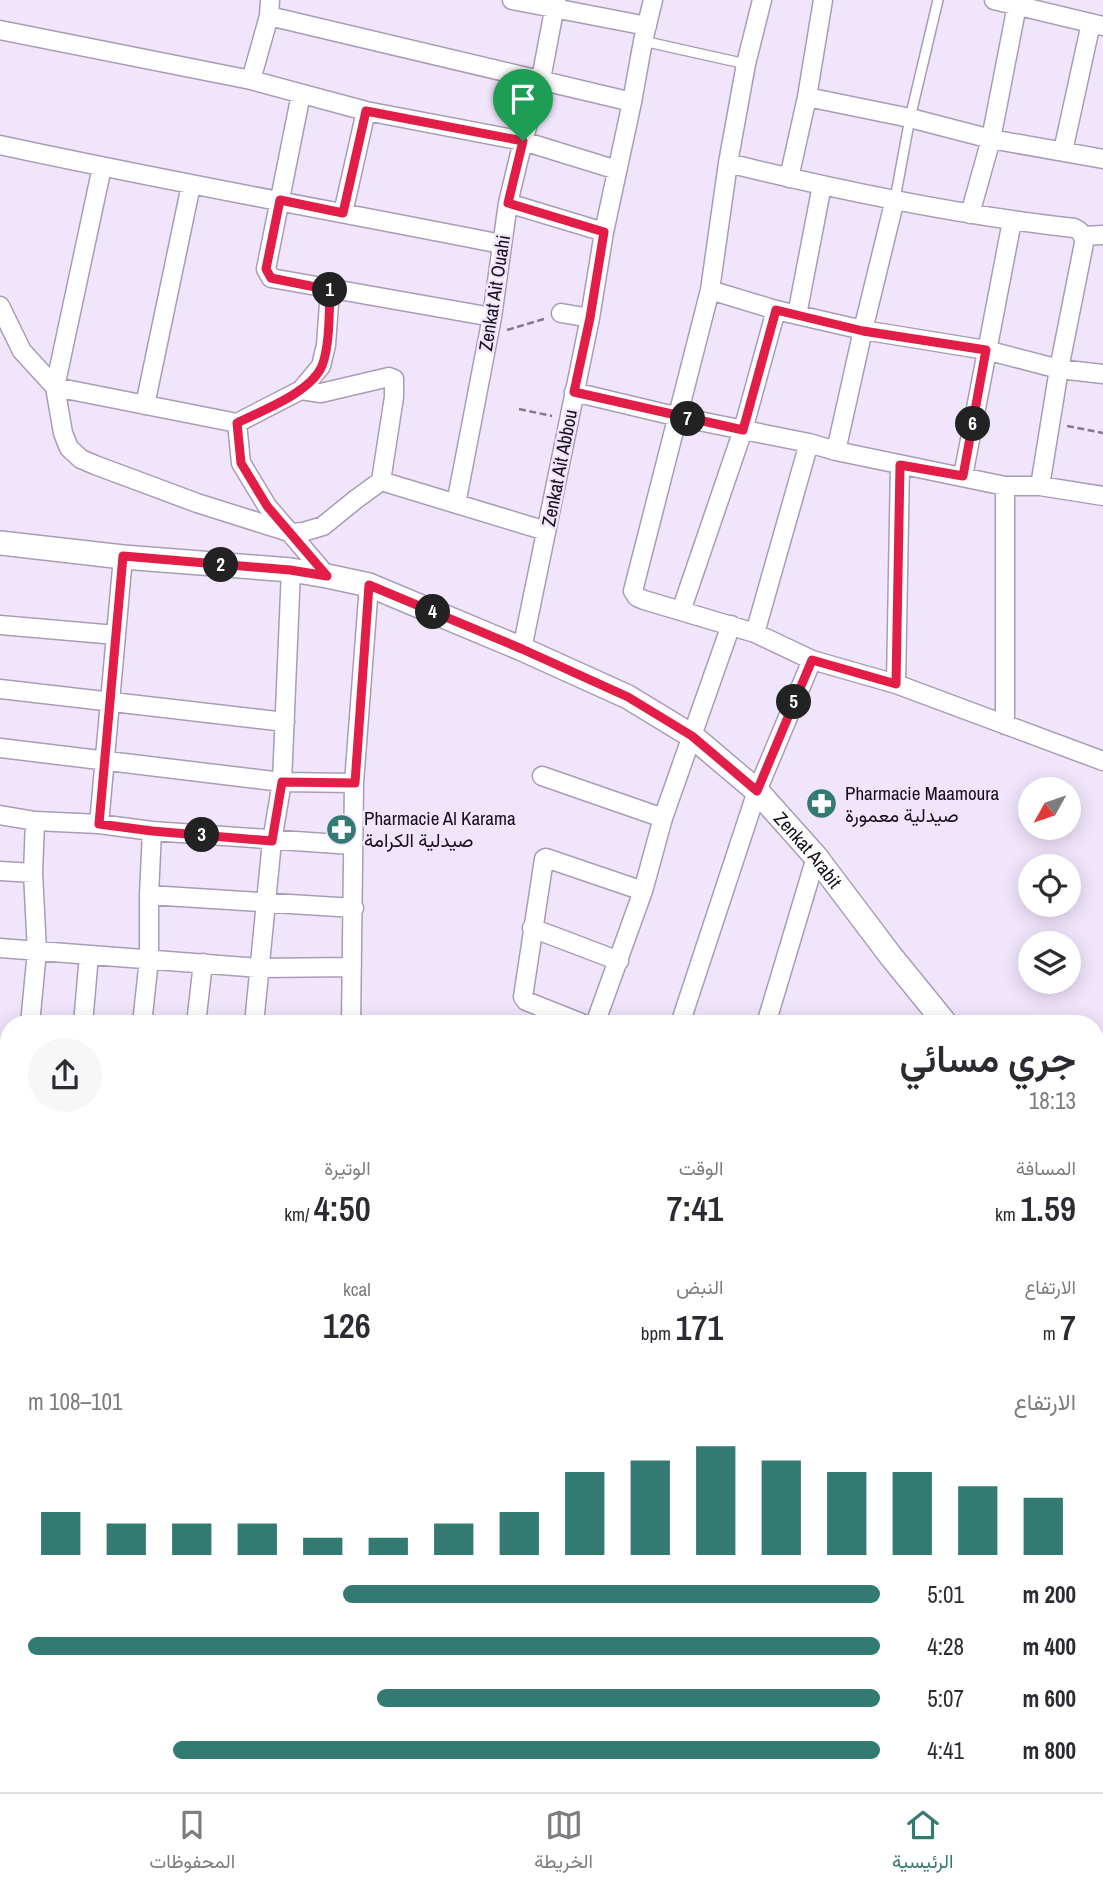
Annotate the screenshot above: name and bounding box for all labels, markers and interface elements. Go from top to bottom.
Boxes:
pin [493,69,553,141]
icon: arrive [504,80,542,118]
street label: Zenkat Ait Ouahi [472,233,516,353]
pin: 1 [312,272,348,308]
text: 1 [325,276,334,302]
pin: 7 [670,402,706,436]
text: 7 [683,405,692,431]
pin: 6 [956,406,990,442]
street label: Zenkat Ait Abbou [535,407,583,529]
text: 6 [968,410,977,436]
pin: 2 [204,548,238,582]
text: 2 [216,551,225,577]
pin: 4 [416,594,450,630]
text: 4 [428,598,437,624]
pin: 5 [776,684,812,720]
text: 5 [789,688,798,714]
north arrow [1018,777,1082,840]
map controls [1018,777,1081,994]
place label: Pharmacie Maamoura صيدلية معمورة [845,780,999,828]
pharmacy icon: Pharmacie Maamoura صيدلية معمورة [805,787,839,821]
place label: Pharmacie Al Karama صيدلية الكرامة [364,805,516,853]
street label: Zenkat Arabit [768,806,848,894]
pharmacy icon: Pharmacie Al Karama صيدلية الكرامة [324,812,358,846]
pin: 3 [184,818,220,852]
text: 3 [197,821,206,847]
button: locate [1018,854,1081,917]
button: layers [1018,931,1081,994]
text: جري مسائي [899,1033,1076,1084]
button: share [28,1038,102,1112]
text: 18:13 [1029,1085,1076,1116]
text: الوتيرة [324,1155,371,1181]
text: الوقت [679,1155,723,1181]
text: المسافة [1016,1155,1076,1181]
text: 4:50 [314,1185,371,1232]
text: 7:41 [666,1185,723,1232]
text: 1.59 [1020,1185,1076,1232]
text: /km [284,1201,314,1227]
text: km [995,1201,1020,1227]
text: النبض [676,1274,723,1300]
text: الارتفاع [1024,1274,1076,1300]
text: kcal [343,1276,371,1302]
text: 126 [323,1302,371,1349]
text: 171 [675,1304,723,1351]
text: 7 [1060,1304,1076,1351]
text: bpm [641,1320,675,1346]
text: m [1043,1320,1060,1346]
text: 101–108 m [28,1386,122,1417]
text: الارتفاع [1014,1386,1076,1417]
text: 5:01 [927,1579,964,1610]
text: 200 m [1023,1579,1076,1610]
text: 4:28 [927,1631,964,1662]
text: 400 m [1023,1631,1076,1662]
text: 5:07 [927,1683,964,1714]
text: 600 m [1023,1683,1076,1714]
text: 4:41 [927,1735,964,1766]
text: 800 m [1023,1735,1076,1766]
tab: المحفوظات [150,1806,235,1878]
tab: الخريطة [534,1806,593,1878]
tab: الرئيسية [892,1806,953,1878]

